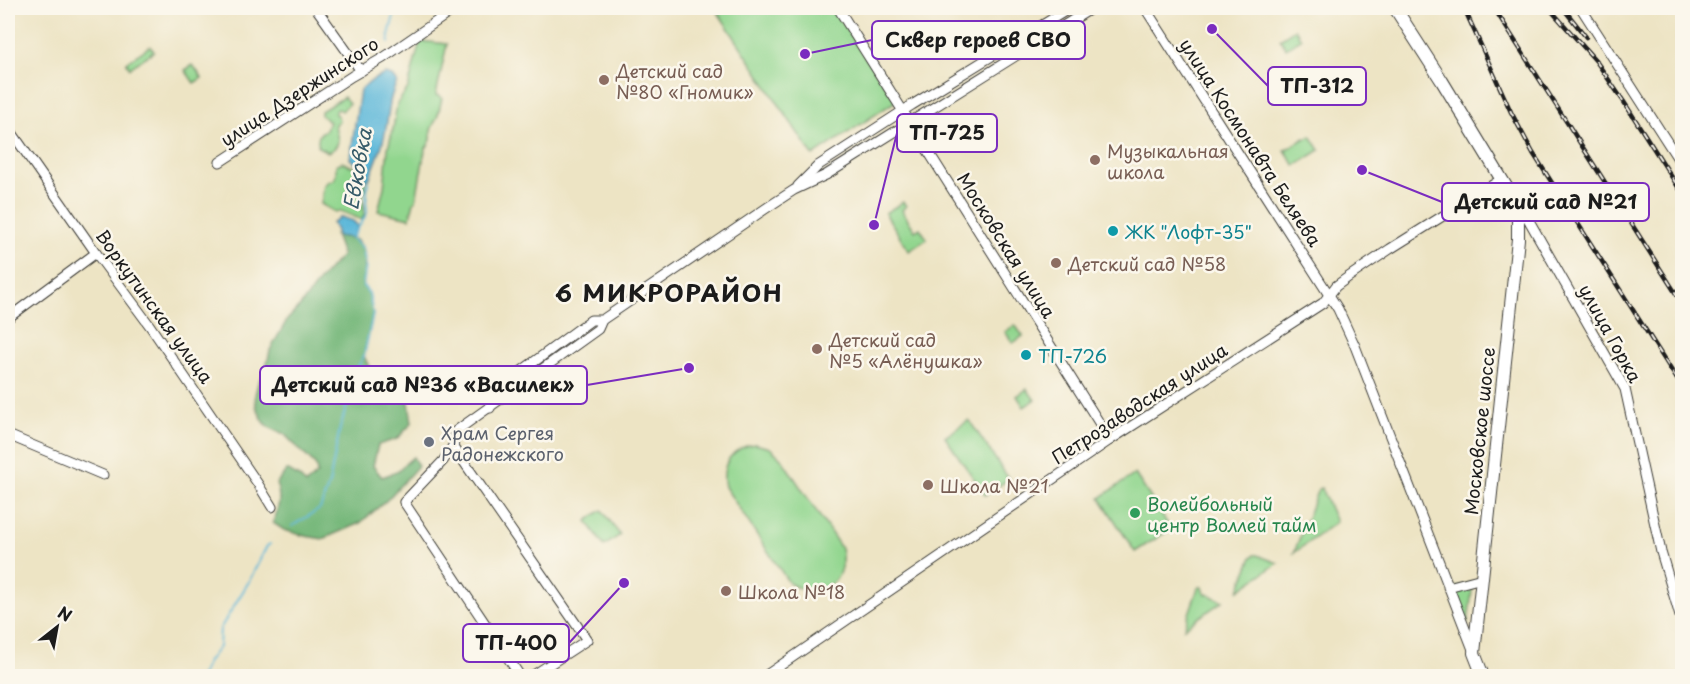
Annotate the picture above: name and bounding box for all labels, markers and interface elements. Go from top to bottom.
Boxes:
callout: Сквер героев СВО [872,21,1085,59]
text: Сквер героев СВО [885,24,1071,54]
street label: улица Дзержинского [214,30,384,152]
street label: улица Космонавта Беляева [1173,33,1329,252]
place label: Детский сад №80 «Гномик» [615,57,754,105]
callout: ТП-312 [1268,67,1366,105]
text: ТП-312 [1280,70,1354,100]
marker: Детский сад №80 «Гномик» [597,73,611,87]
callout: ТП-725 [897,114,997,152]
text: ТП-725 [909,117,985,147]
water label: Евковка [335,126,379,212]
place label: Музыкальная школа [1107,137,1229,185]
marker: Музыкальная школа [1088,153,1102,167]
street label: Московская улица [951,167,1063,324]
callout: Детский сад №21 [1442,183,1649,221]
text: Детский сад №21 [1454,186,1637,216]
place label: ЖК "Лофт-35" [1124,218,1252,245]
street label: Воркутинская улица [90,223,221,389]
marker: ЖК "Лофт-35" [1106,224,1120,238]
place label: Детский сад №58 [1067,250,1226,277]
marker: Детский сад №58 [1049,256,1063,270]
district label: 6 МИКРОРАЙОН [555,274,783,310]
street label: улица Горка [1573,279,1650,388]
place label: Детский сад №5 «Алёнушка» [828,326,982,374]
street label: Петрозаводская улица [1046,336,1233,470]
marker: Детский сад №5 «Алёнушка» [810,342,824,356]
place label: ТП-726 [1038,342,1107,369]
street label: Московское шоссе [1457,346,1501,516]
marker: ТП-726 [1019,348,1033,362]
callout: Детский сад №36 «Василек» [260,366,587,404]
text: Детский сад №36 «Василек» [271,369,574,399]
place label: Храм Сергея Радонежского [441,419,564,467]
marker: Храм Сергея Радонежского [422,435,436,449]
place label: Школа №21 [940,472,1049,499]
marker: Школа №21 [921,478,935,492]
place label: Волейбольный центр Воллей тайм [1147,490,1317,538]
marker: Волейбольный центр Воллей тайм [1128,506,1142,520]
place label: Школа №18 [738,578,845,605]
marker: Школа №18 [719,584,733,598]
north arrow [27,597,87,657]
text: N [54,600,77,627]
callout: ТП-400 [463,624,569,662]
text: ТП-400 [475,627,557,657]

